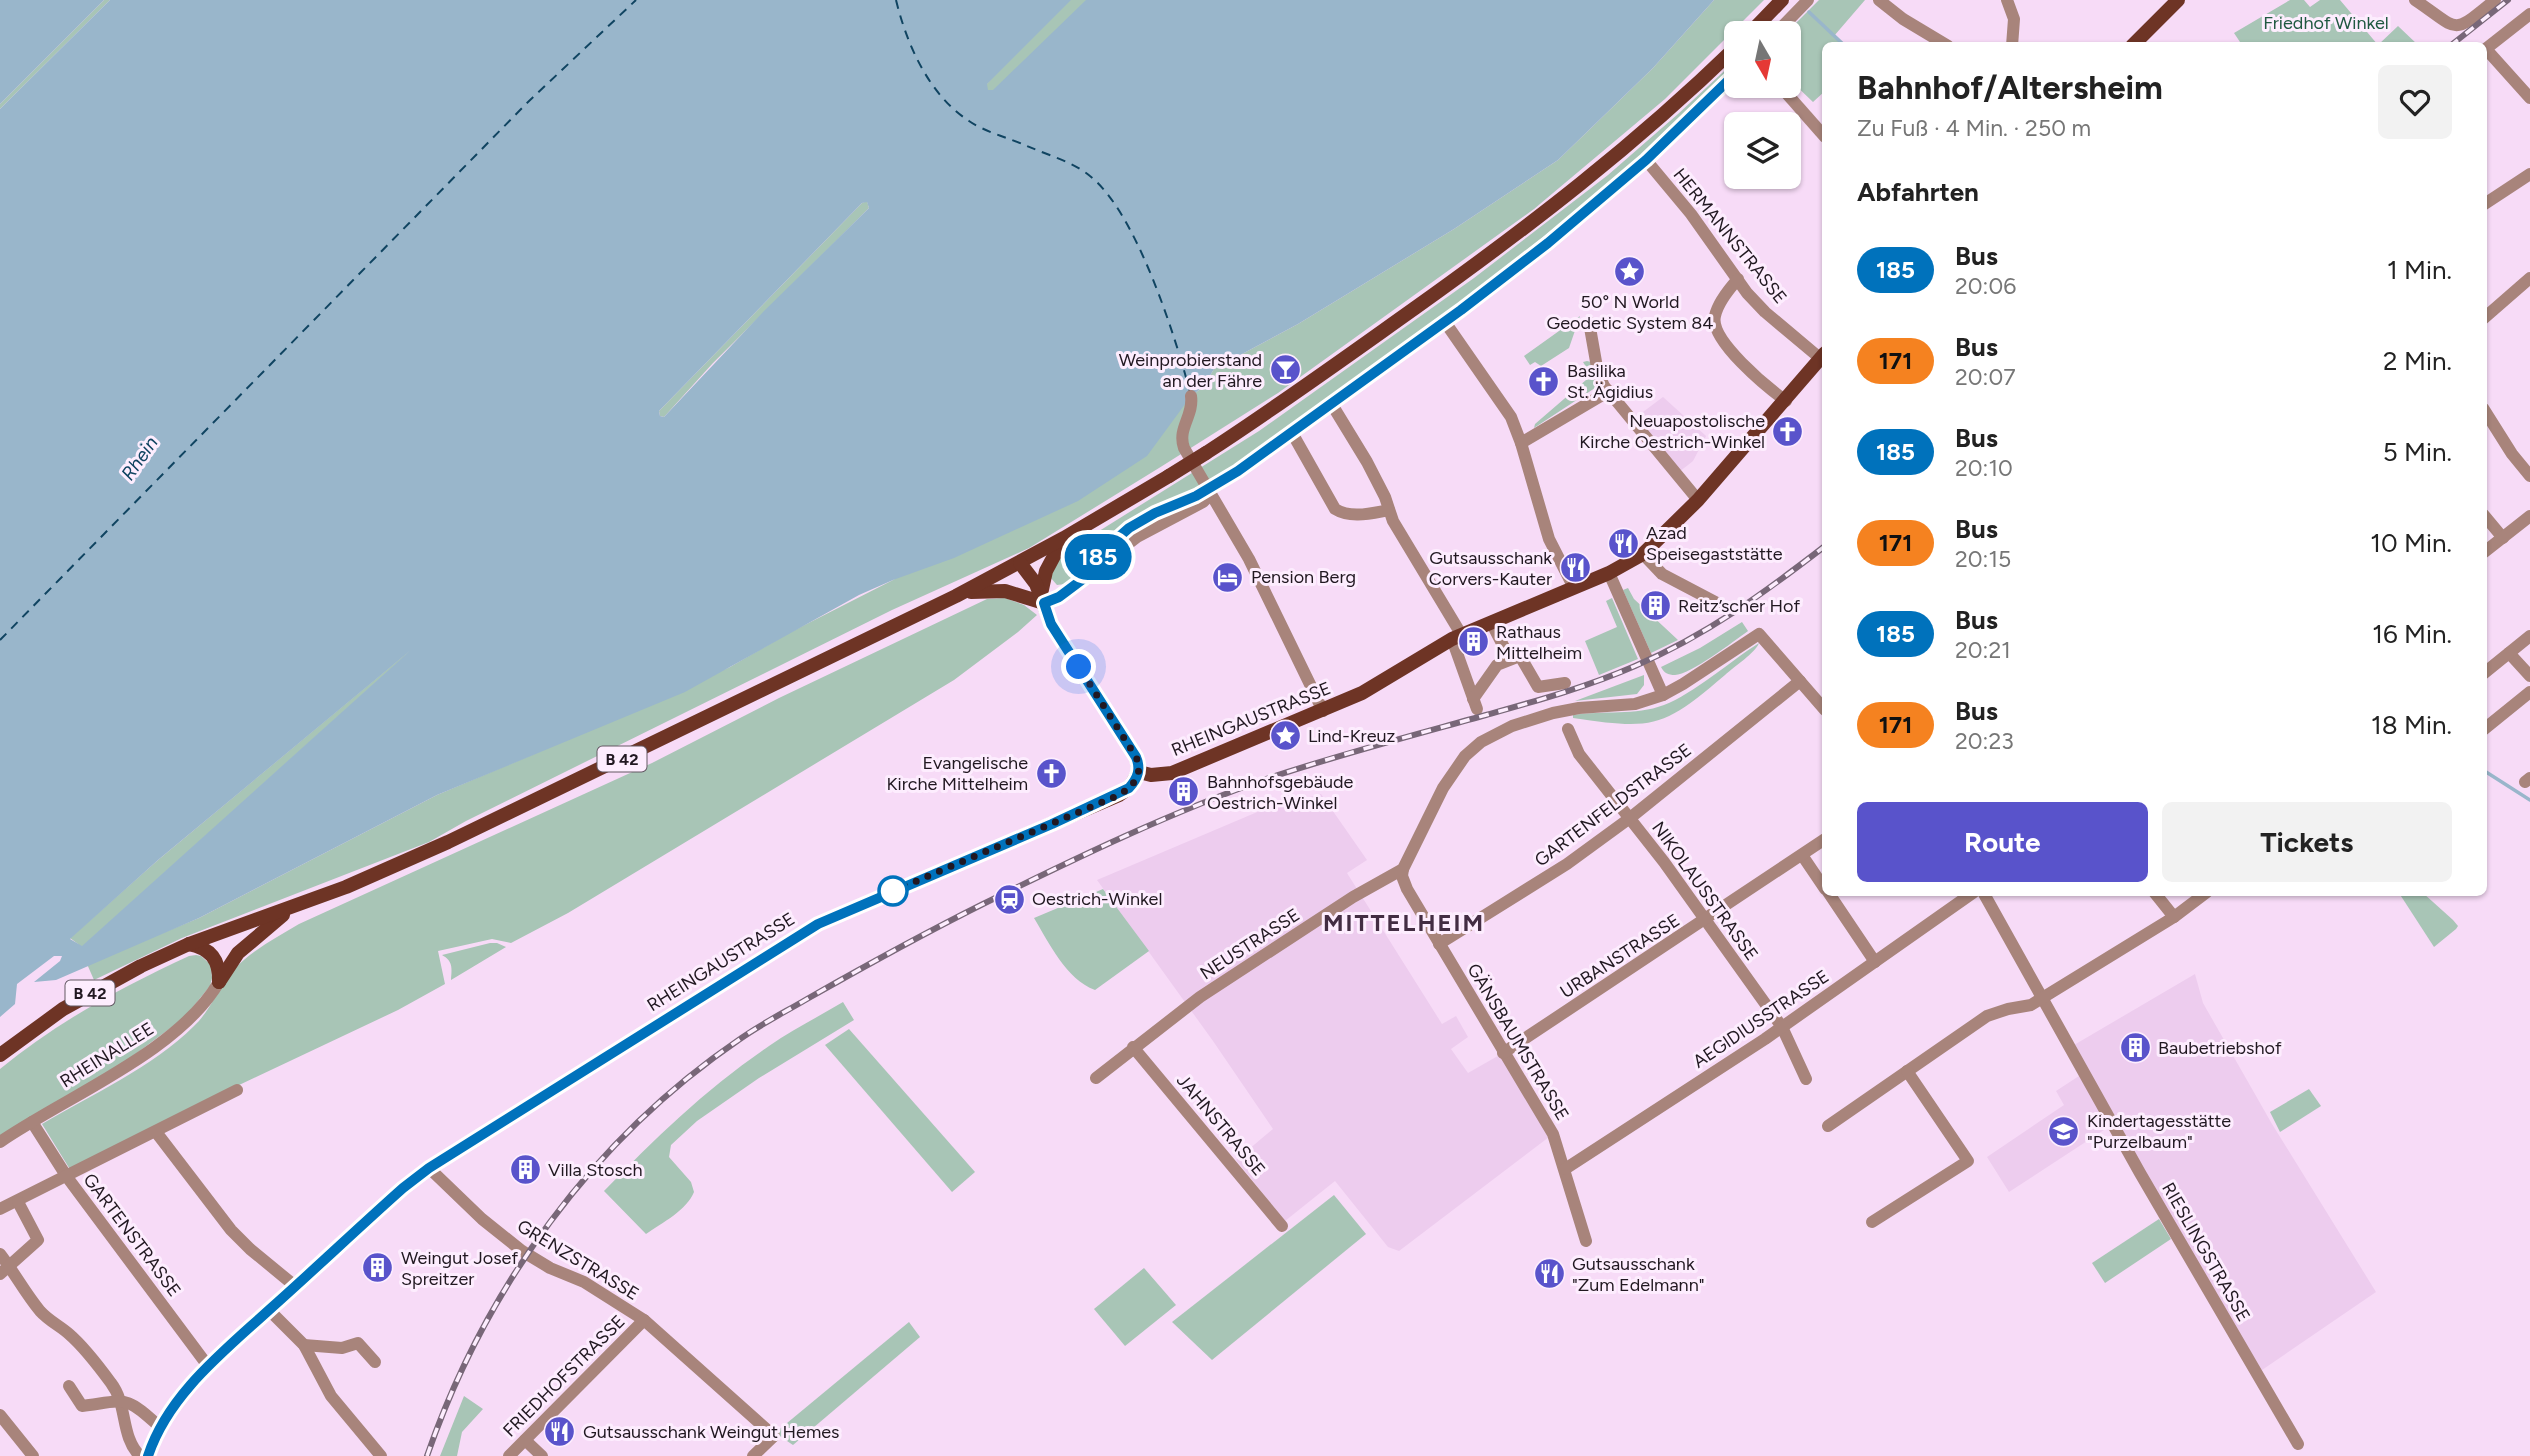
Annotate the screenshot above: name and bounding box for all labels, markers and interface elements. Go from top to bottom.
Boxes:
park label: Friedhof Winkel [2263,12,2389,34]
north arrow [1724,21,1801,98]
map controls [1724,21,1801,189]
button: heart [2378,65,2452,139]
text: Bahnhof/Altersheim [1857,68,2163,107]
button: layers [1724,112,1801,189]
text: Zu Fuß · 4 Min. · 250 m [1857,114,2091,142]
street label: HERMANNSTRASSE [1669,164,1791,308]
text: Abfahrten [1857,176,1979,208]
text: Bus [1955,240,1998,272]
place icon: 50° N World Geodetic System 84 [1613,254,1647,288]
text: 1 Min. [2387,254,2452,286]
text: 185 [1876,255,1915,284]
text: 20:06 [1955,272,2016,300]
place label: 50° N World Geodetic System 84 [1547,291,1713,334]
text: Bus [1955,331,1998,363]
text: 2 Min. [2383,345,2452,377]
text: 171 [1879,346,1912,375]
place label: Weinprobierstand an der Fähre [1119,349,1262,392]
bar icon: Weinprobierstand an der Fähre [1268,353,1302,387]
place label: Basilika St. Ägidius [1567,360,1653,403]
text: 20:07 [1955,363,2016,391]
church icon: Basilika St. Ägidius [1527,364,1561,398]
place label: Neuapostolische Kirche Oestrich-Winkel [1579,410,1765,453]
church icon: Neuapostolische Kirche Oestrich-Winkel [1771,414,1805,448]
text: Bus [1955,422,1998,454]
water label: Rhein [116,432,163,485]
text: 5 Min. [2383,436,2452,468]
text: 185 [1876,437,1915,466]
text: 20:10 [1955,454,2013,482]
text: Bus [1955,513,1998,545]
place label: Azad Speisegaststätte [1646,522,1783,565]
restaurant icon: Azad Speisegaststätte [1606,526,1640,560]
text: 10 Min. [2370,527,2452,559]
text: 171 [1879,528,1912,557]
line badge: 185 [1058,534,1138,580]
text: 185 [1079,542,1117,571]
text: 20:15 [1955,545,2011,573]
place label: Gutsausschank Corvers-Kauter [1429,547,1552,590]
restaurant icon: Gutsausschank Corvers-Kauter [1558,551,1592,585]
hotel icon: Pension Berg [1211,560,1245,594]
place label: Pension Berg [1251,566,1356,588]
building icon: Reitz’scher Hof [1638,589,1672,623]
place label: Reitz’scher Hof [1678,595,1800,617]
text: Bus [1955,604,1998,636]
text: 16 Min. [2372,618,2452,650]
text: 185 [1876,619,1915,648]
place label: Rathaus Mittelheim [1496,621,1582,664]
building icon: Rathaus Mittelheim [1456,625,1490,659]
text: 20:21 [1955,636,2011,664]
your location [1061,649,1096,684]
street label: RHEINGAUSTRASSE [1168,677,1334,761]
text: Bus [1955,695,1998,727]
text: 18 Min. [2371,709,2452,741]
text: 171 [1879,710,1912,739]
place icon: Lind-Kreuz [1268,719,1302,753]
place label: Lind-Kreuz [1308,725,1396,747]
text: 20:23 [1955,727,2014,755]
street label: GARTENFELDSTRASSE [1530,739,1696,871]
road number: B 42 [598,746,646,772]
place label: Evangelische Kirche Mittelheim [887,752,1028,795]
church icon: Evangelische Kirche Mittelheim [1034,756,1068,790]
place label: Bahnhofsgebäude Oestrich-Winkel [1207,771,1353,814]
building icon: Bahnhofsgebäude Oestrich-Winkel [1167,775,1201,809]
button: Route [1857,802,2148,882]
button: Tickets [2162,802,2452,882]
street label: NIKOLAUSSTRASSE [1647,817,1763,965]
unlabelled marker [878,876,908,906]
station icon: Oestrich-Winkel [992,882,1026,916]
place label: Oestrich-Winkel [1032,888,1162,910]
street label: NEUSTRASSE [1196,904,1304,984]
street label: RHEINGAUSTRASSE [643,908,799,1016]
district label: MITTELHEIM [1323,908,1485,937]
street label: URBANSTRASSE [1556,909,1684,1003]
street label: GÄNSBAUMSTRASSE [1462,960,1574,1124]
street label: AEGIDIUSSTRASSE [1689,965,1833,1073]
road number: B 42 [66,981,114,1006]
street label: RHEINALLEE [56,1017,158,1093]
building icon: Baubetriebshof [2118,1031,2152,1065]
place label: Baubetriebshof [2158,1037,2282,1059]
street label: JAHNSTRASSE [1172,1070,1270,1180]
place label: Kindertagesstätte "Purzelbaum" [2087,1110,2231,1153]
school or university icon: Kindertagesstätte "Purzelbaum" [2047,1114,2081,1148]
building icon: Villa Stosch [508,1153,542,1187]
place label: Villa Stosch [548,1159,643,1181]
street label: GARTENSTRASSE [78,1169,186,1301]
street label: RIESLINGSTRASSE [2157,1179,2255,1325]
street label: GRENZSTRASSE [513,1215,643,1305]
place label: Weingut Josef Spreitzer [401,1247,518,1290]
building icon: Weingut Josef Spreitzer [361,1251,395,1285]
place label: Gutsausschank "Zum Edelmann" [1572,1253,1704,1296]
restaurant icon: Gutsausschank "Zum Edelmann" [1532,1257,1566,1291]
street label: FRIEDHOFSTRASSE [498,1310,630,1442]
restaurant icon: Gutsausschank Weingut Hemes [543,1415,577,1449]
place label: Gutsausschank Weingut Hemes [583,1421,839,1443]

